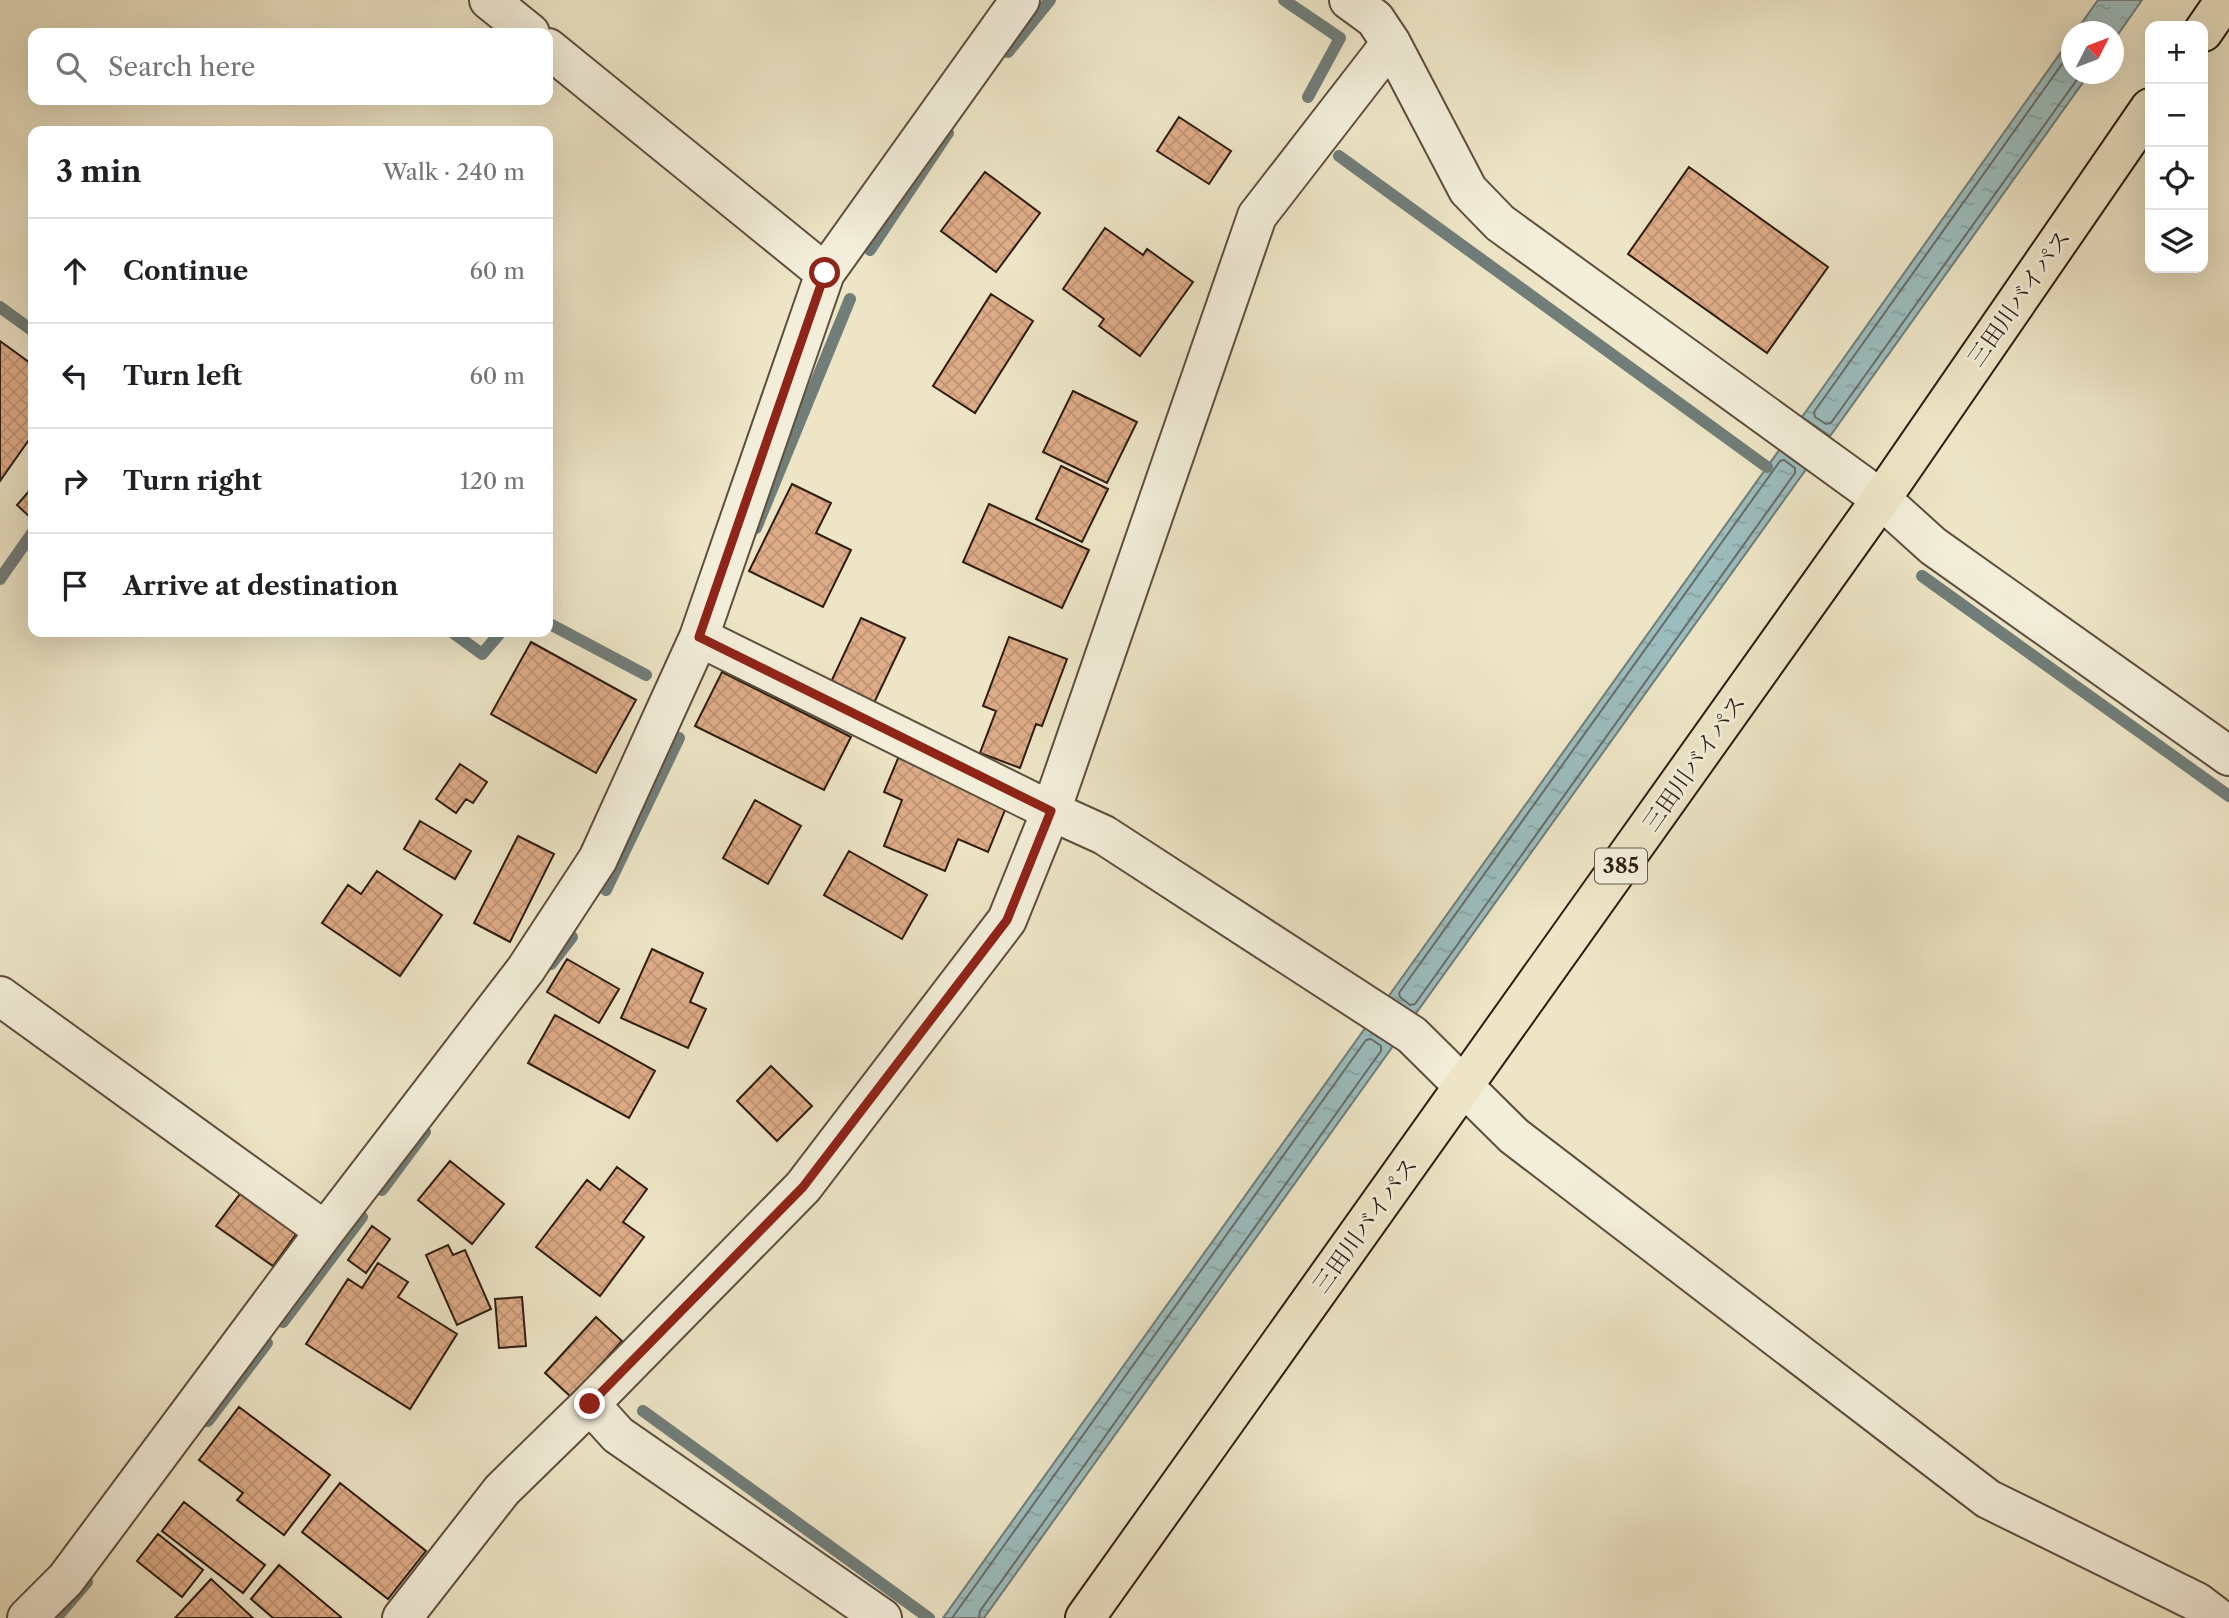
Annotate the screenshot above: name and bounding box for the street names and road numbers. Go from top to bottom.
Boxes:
street label: 三田川バイパス [1961,224,2077,372]
street label: 三田川バイパス [1636,689,1752,837]
road number: 385 [1595,848,1647,884]
street label: 三田川バイパス [1306,1152,1424,1298]

